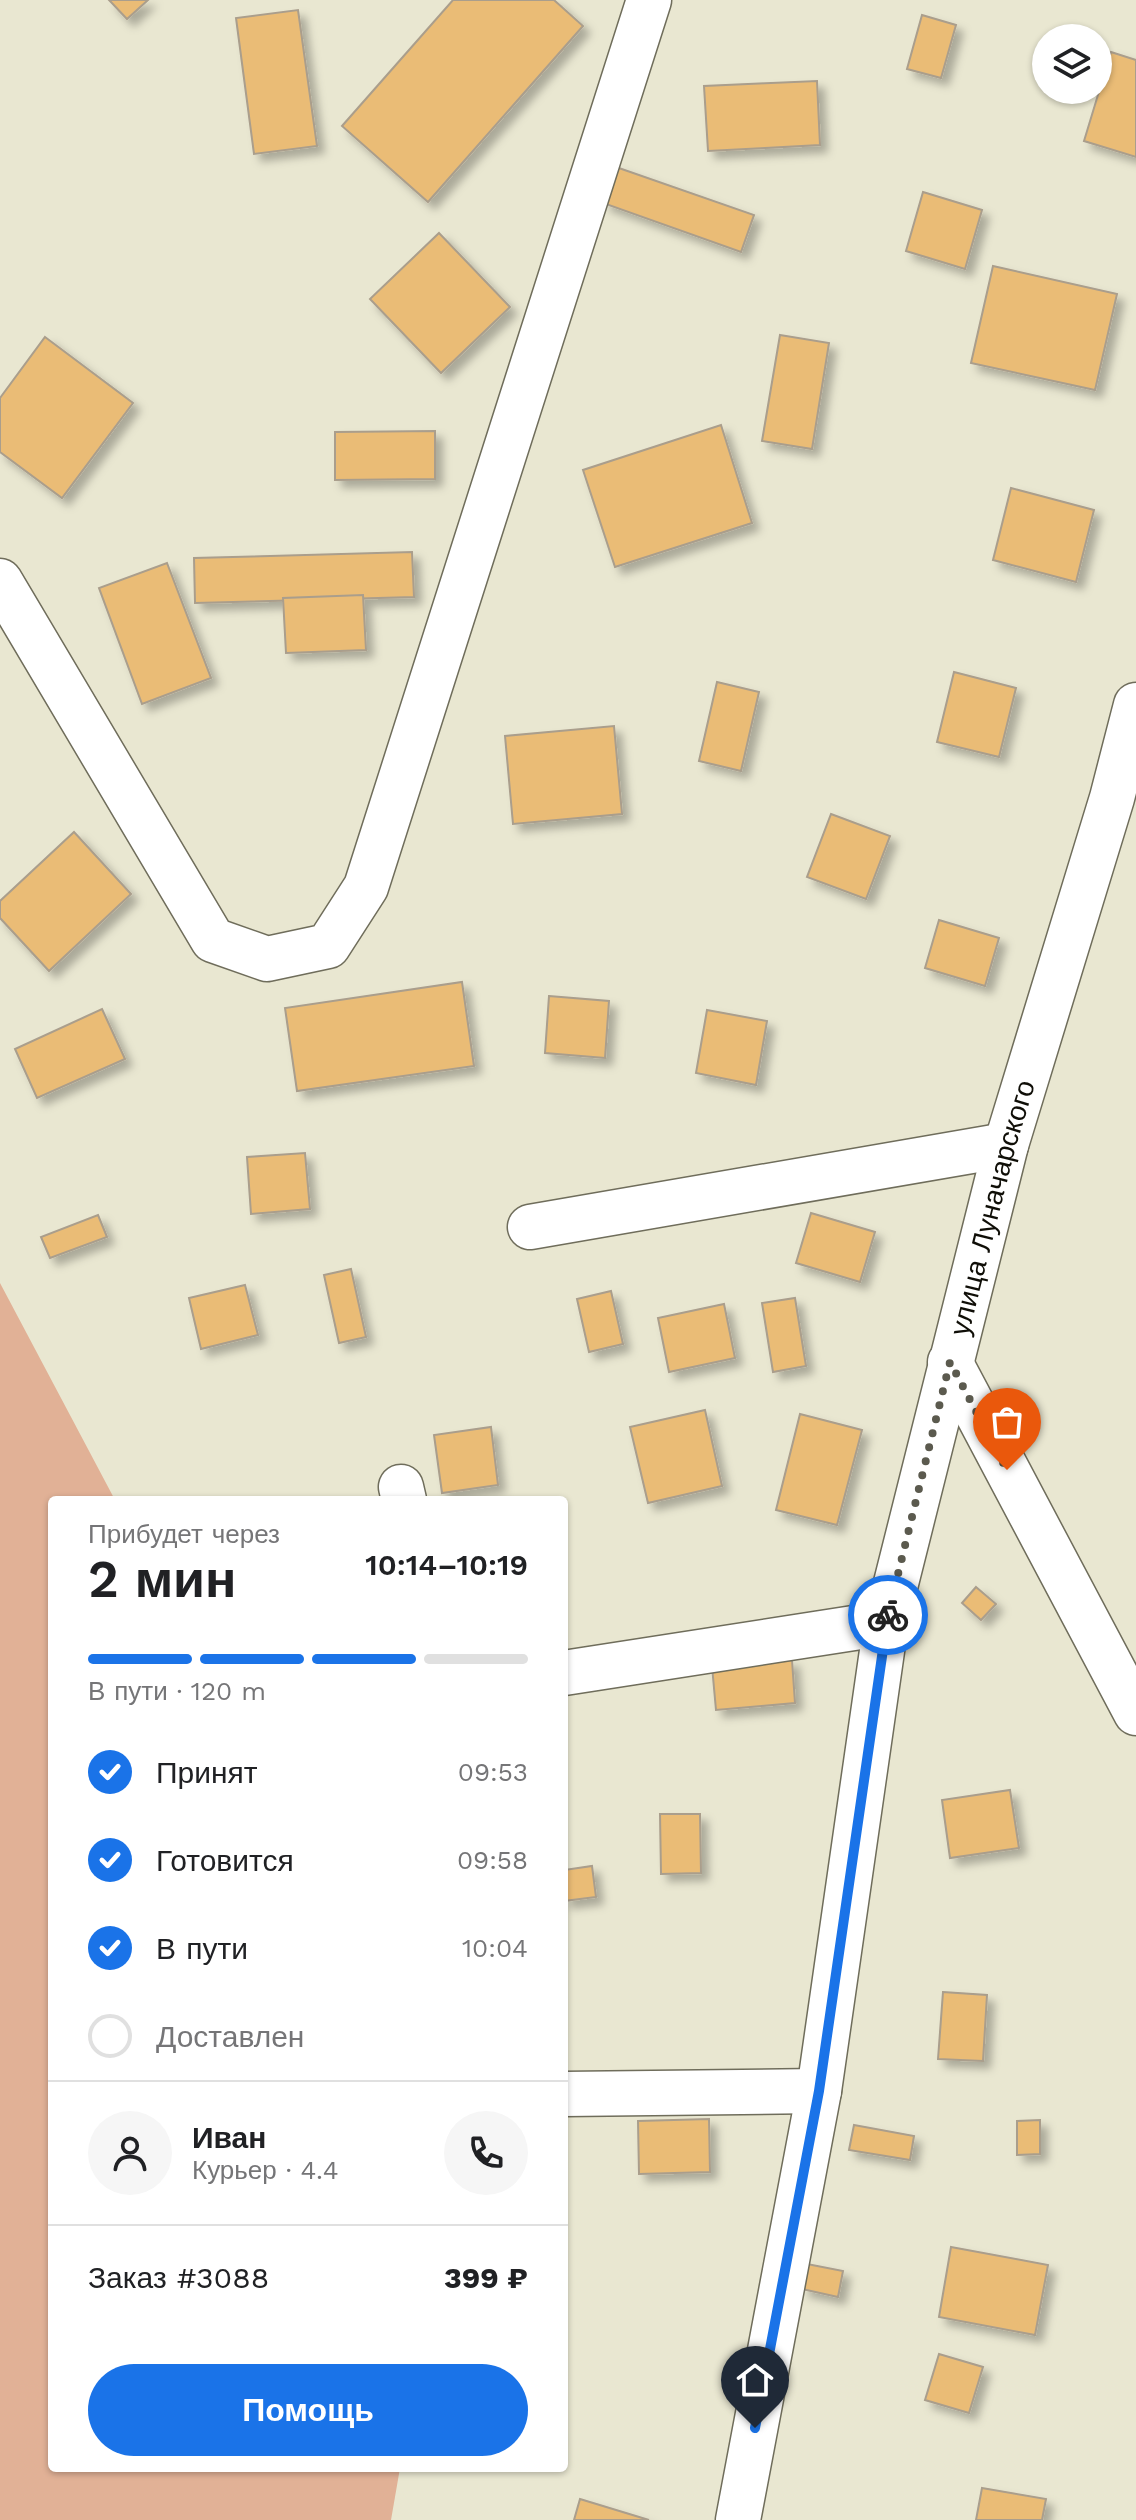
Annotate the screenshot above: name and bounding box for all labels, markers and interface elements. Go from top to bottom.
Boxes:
map controls [1032,24,1112,104]
button: layers [1032,24,1112,104]
street label: улица Луначарского [943,1076,1042,1339]
pin [973,1388,1041,1470]
icon: bag [985,1400,1029,1444]
text: Прибудет через [88,1519,280,1549]
text: 10:14–10:19 [365,1547,528,1582]
text: 2 мин [88,1549,237,1610]
courier [848,1575,928,1655]
icon: bike [866,1593,910,1637]
text: В пути · 120 m [88,1676,266,1706]
icon: check [88,1750,132,1794]
text: Принят [156,1755,258,1790]
text: 09:53 [458,1757,528,1787]
icon: check [88,1838,132,1882]
text: Готовится [156,1843,294,1878]
text: 09:58 [457,1845,528,1875]
icon: check [88,1926,132,1970]
text: В пути [156,1931,248,1966]
text: 10:04 [462,1933,528,1963]
text: Доставлен [156,2019,304,2054]
button: person [88,2111,172,2195]
button: phone [444,2111,528,2195]
text: Иван [192,2120,266,2155]
text: Курьер · 4.4 [192,2155,339,2185]
text: Заказ #3088 [88,2260,269,2295]
text: 399 ₽ [444,2260,528,2295]
pin [721,2346,789,2428]
icon: home [733,2358,777,2402]
button: Помощь [88,2364,528,2456]

